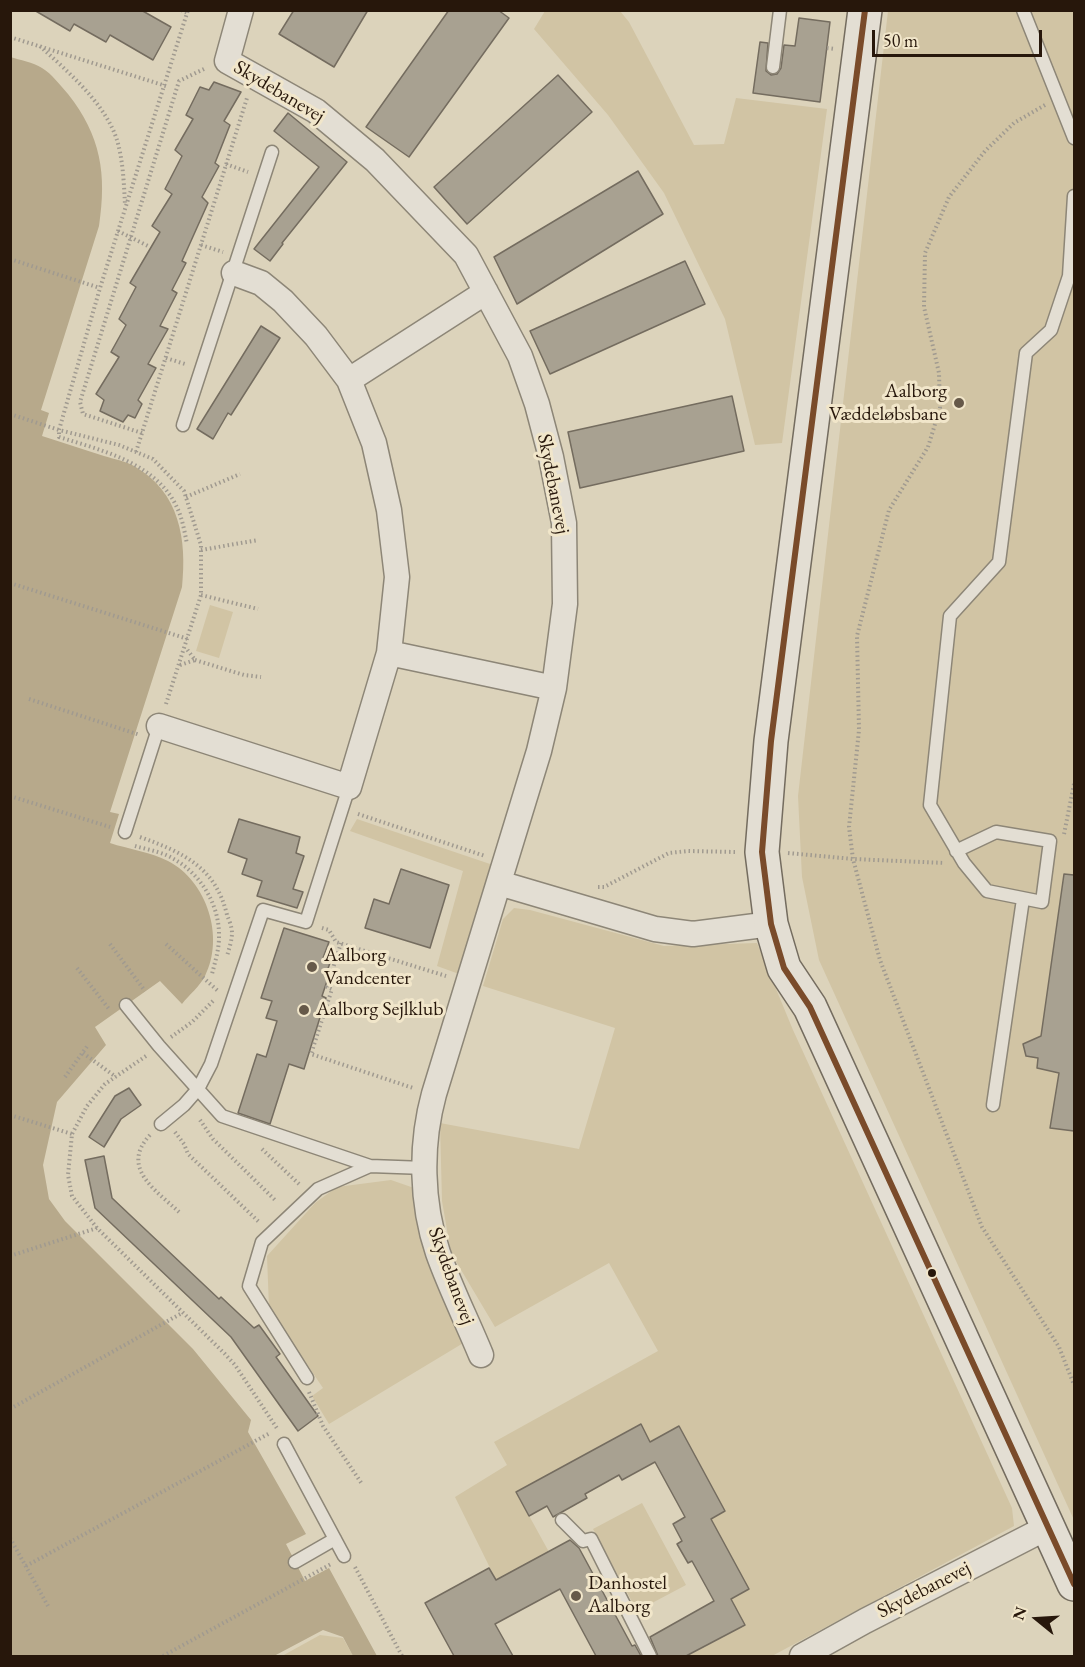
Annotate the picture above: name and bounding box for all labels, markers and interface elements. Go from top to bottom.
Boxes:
scale bar [875,18,1044,56]
text: 50 m [883,29,918,52]
street label: Skydebanevej [229,56,329,128]
place label: Aalborg Væddeløbsbane [829,380,947,427]
marker: Aalborg Væddeløbsbane [952,396,966,410]
street label: Skydebanevej [532,432,574,536]
place label: Aalborg Vandcenter [324,944,411,991]
marker: Aalborg Vandcenter [305,960,319,974]
place label: Aalborg Sejlklub [316,998,444,1022]
marker: Aalborg Sejlklub [297,1003,311,1017]
street label: Skydebanevej [422,1224,480,1328]
unlabelled marker [926,1267,938,1279]
street label: Skydebanevej [873,1556,975,1624]
place label: Danhostel Aalborg [588,1572,667,1619]
marker: Danhostel Aalborg [569,1589,583,1603]
north arrow [1007,1589,1067,1649]
text: N [1007,1604,1031,1623]

